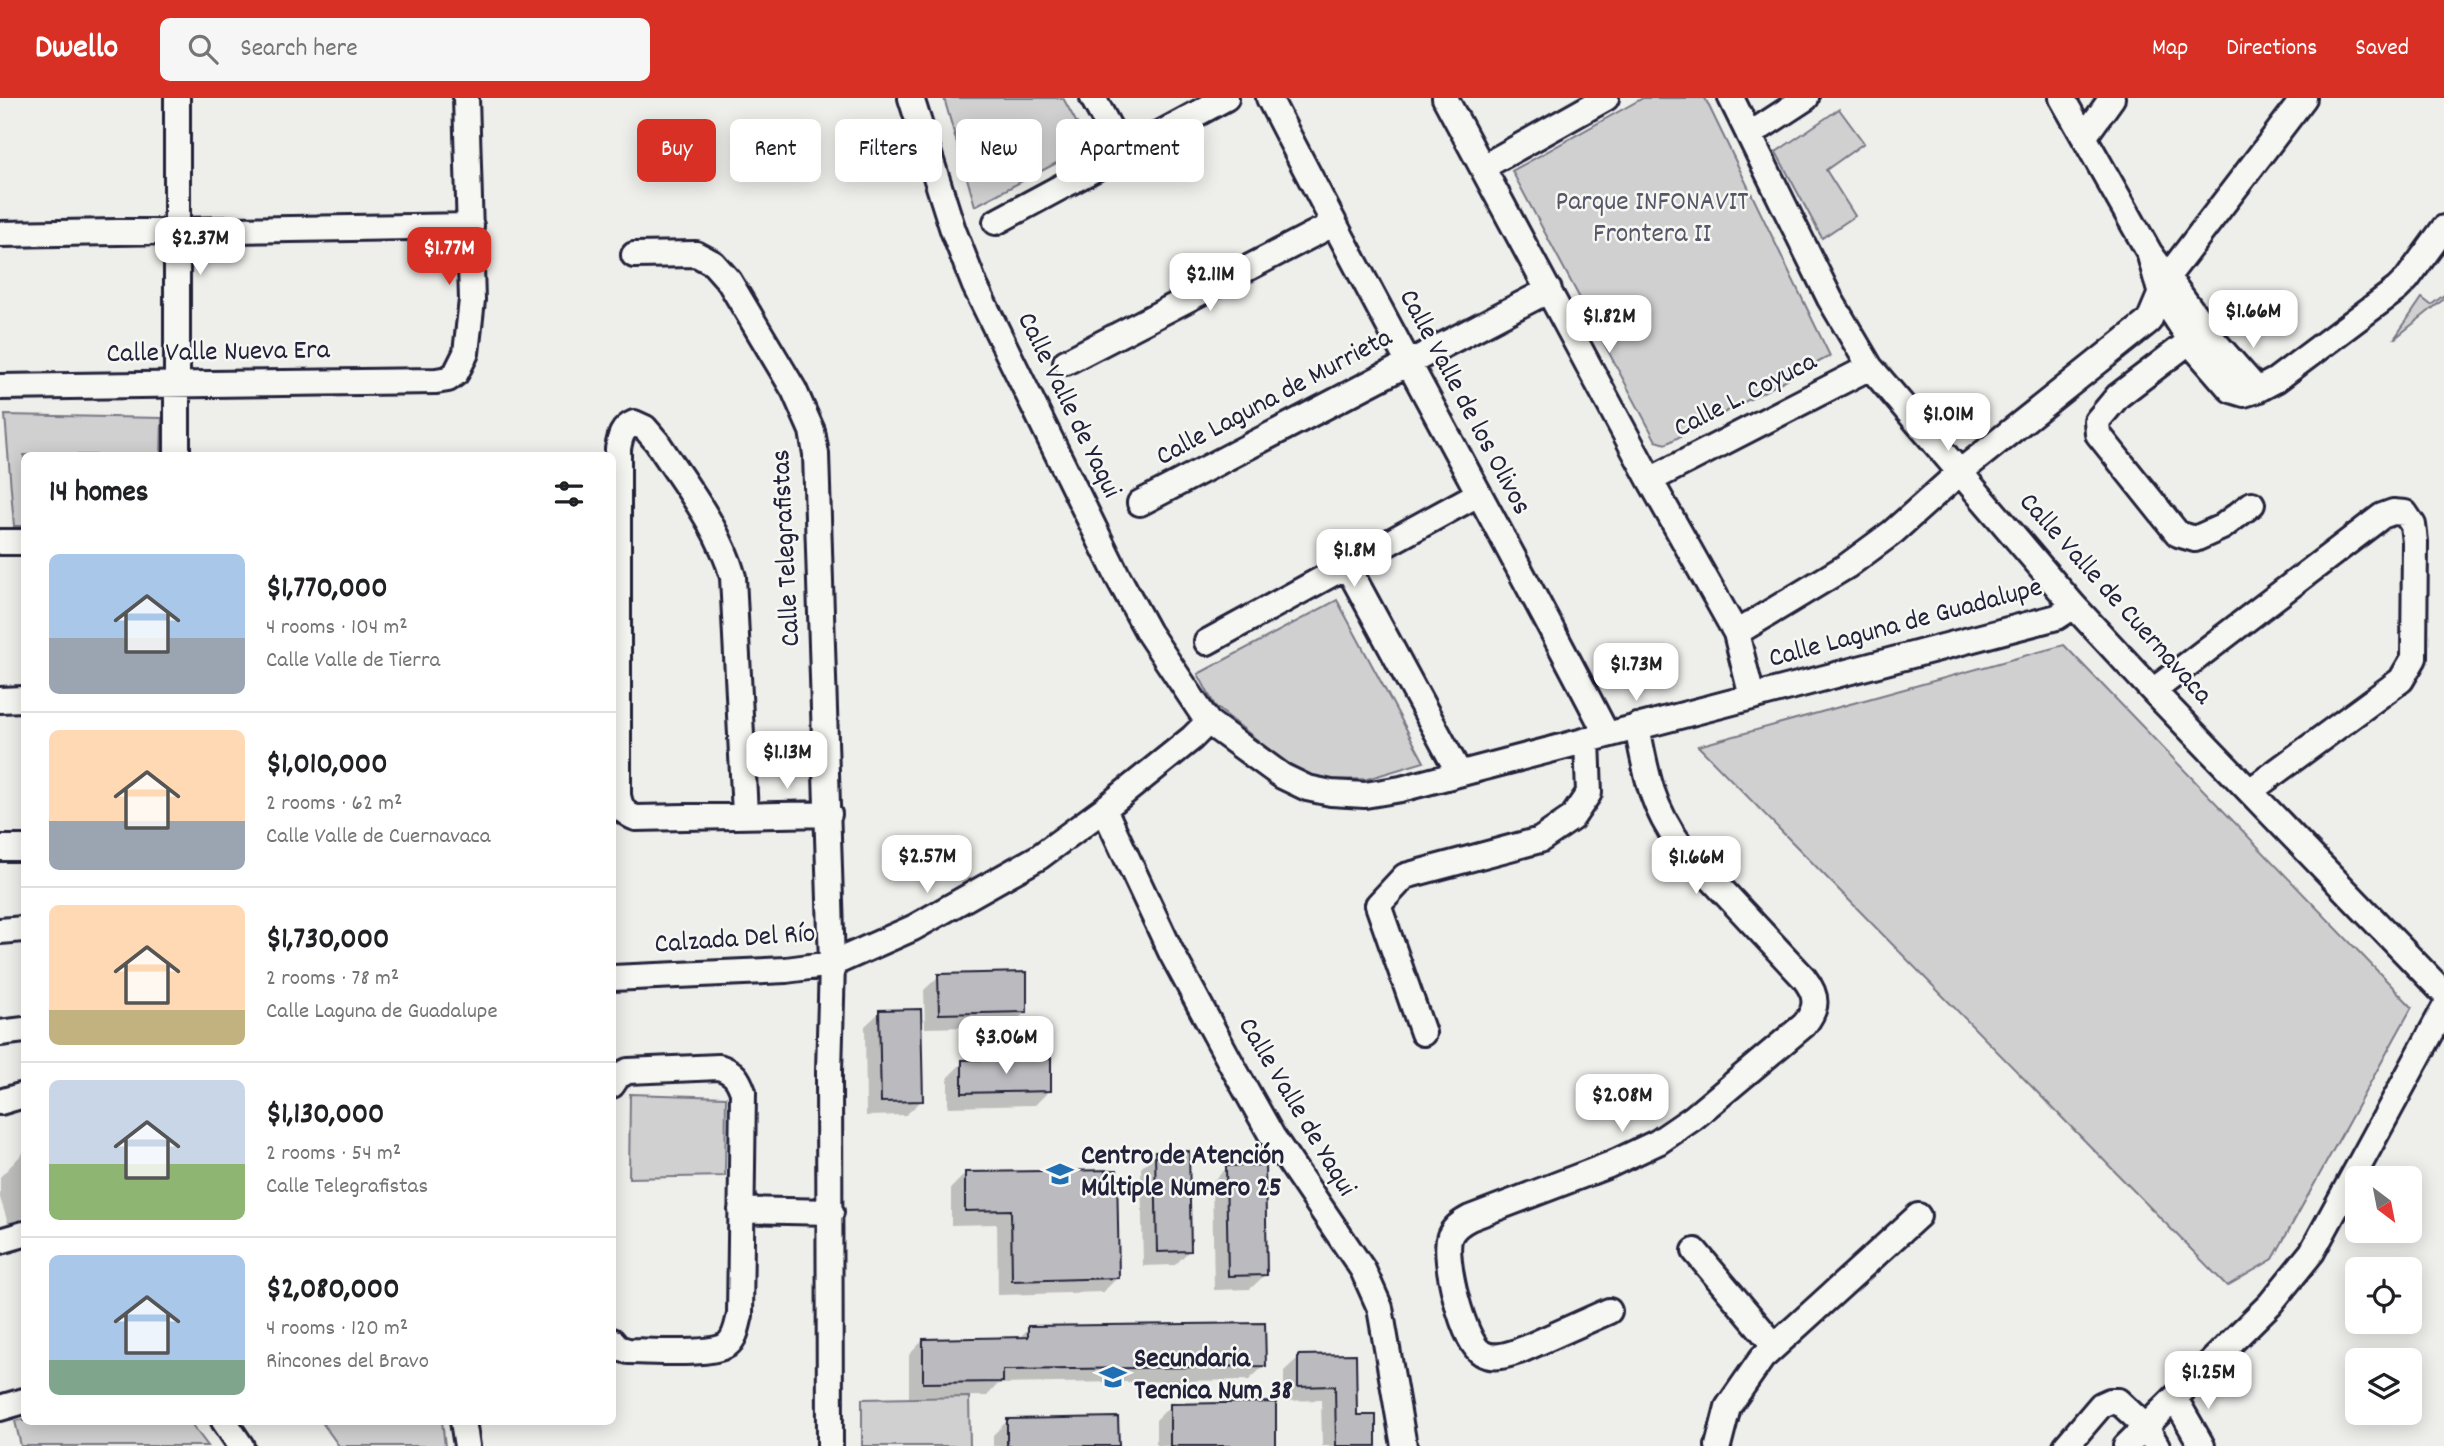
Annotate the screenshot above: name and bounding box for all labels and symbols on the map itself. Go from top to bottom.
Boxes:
park label: Parque INFONAVIT Frontera II [1555,184,1749,256]
pin: $2.37M [143,218,257,277]
pin: $1.77M [392,228,506,287]
pin: $2.11M [1153,254,1267,313]
street label: Calle Valle de los Olivos [1386,283,1540,523]
pin: $1.66M [2196,290,2310,350]
pin: $1.82M [1552,296,1666,355]
street label: Calle Valle de Yaqui [1005,306,1129,506]
street label: Calle Laguna de Murrieta [1150,319,1401,478]
street label: Calle Valle Nueva Era [106,332,331,376]
street label: Calle L. Coyuca [1668,343,1825,450]
pin: $1.01M [1891,394,2005,453]
street label: Calle Telegrafistas [763,448,813,648]
street label: Calle Valle de Cuernavaca [2008,485,2221,716]
pin: $1.8M [1305,530,1403,589]
street label: Calle Laguna de Guadalupe [1765,569,2047,681]
pin: $1.73M [1579,644,1693,703]
pin: $1.13M [730,732,844,791]
pin: $2.57M [870,836,984,895]
pin: $1.66M [1639,836,1753,896]
street label: Calzada Del Río [653,915,817,967]
street label: Calle Valle de Yaqui [1226,1011,1364,1205]
pin: $3.06M [949,1016,1063,1076]
pin: $2.08M [1565,1074,1679,1134]
place label: Centro de Atención Múltiple Numero 25 [1081,1138,1284,1210]
school or university icon: Centro de Atención Múltiple Numero 25 [1045,1159,1075,1189]
north arrow [2345,1166,2422,1242]
place label: Secundaria Tecnica Num 38 [1134,1341,1293,1413]
pin: $1.25M [2151,1352,2265,1411]
school or university icon: Secundaria Tecnica Num 38 [1098,1362,1128,1392]

